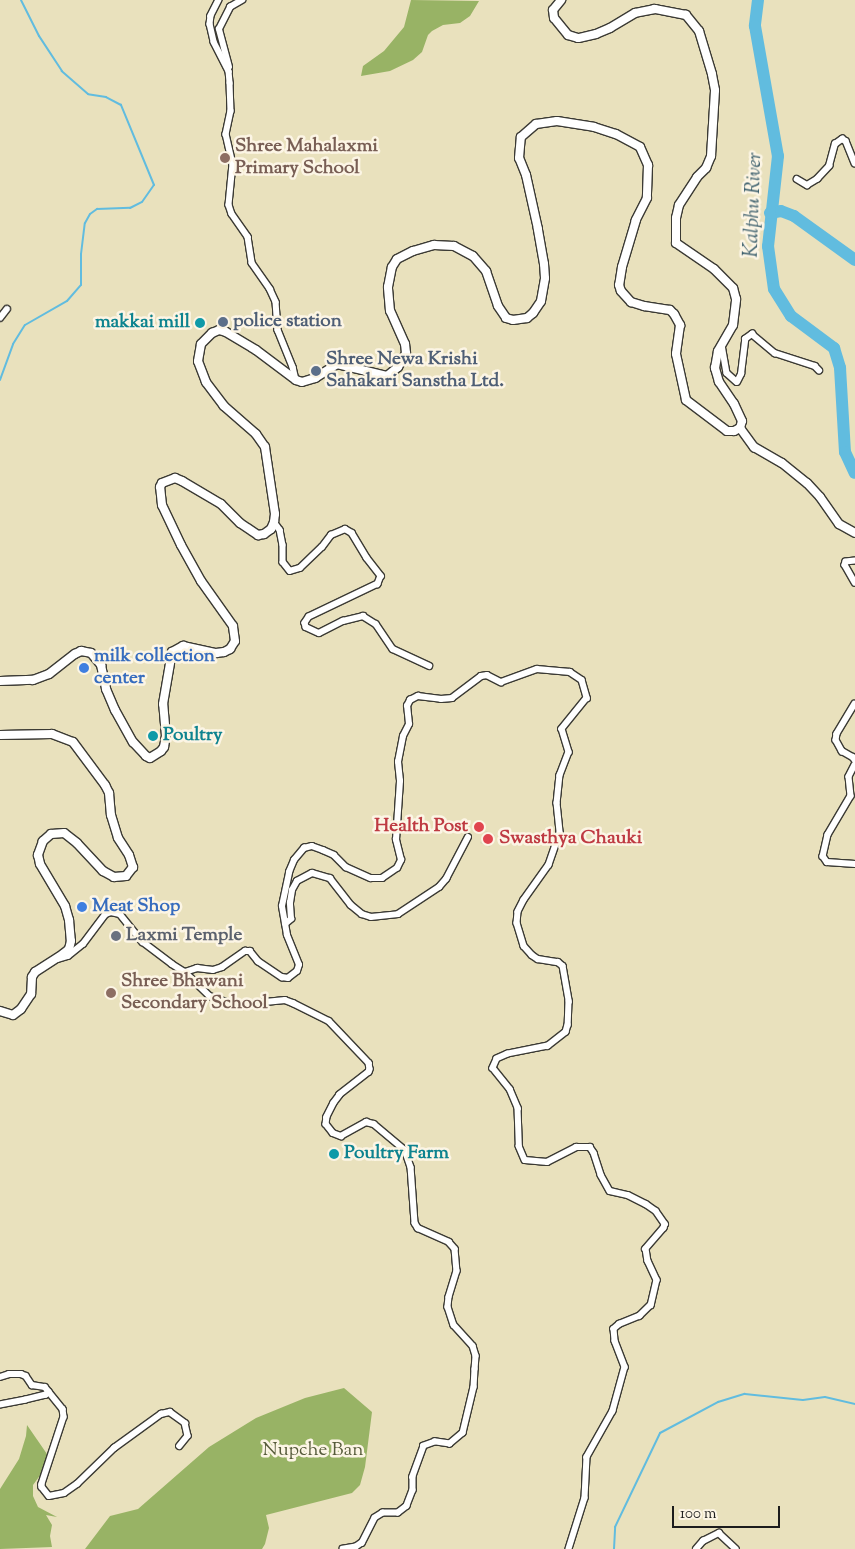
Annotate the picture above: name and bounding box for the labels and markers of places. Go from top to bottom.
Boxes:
place label: Shree Mahalaxmi Primary School [235,136,378,180]
marker: Shree Mahalaxmi Primary School [219,152,231,164]
place label: police station [233,311,342,333]
place label: makkai mill [95,312,190,334]
marker: police station [217,316,229,328]
marker: makkai mill [194,317,206,329]
place label: Shree Newa Krishi Sahakari Sanstha Ltd. [326,349,504,393]
marker: Shree Newa Krishi Sahakari Sanstha Ltd. [310,365,322,377]
place label: milk collection center [94,646,215,690]
marker: milk collection center [78,662,90,674]
place label: Poultry [163,725,222,747]
marker: Poultry [147,730,159,742]
place label: Health Post [374,816,468,838]
marker: Health Post [472,820,486,834]
place label: Swasthya Chauki [499,828,642,850]
marker: Swasthya Chauki [481,832,495,846]
place label: Meat Shop [92,896,180,918]
marker: Meat Shop [76,901,88,913]
place label: Laxmi Temple [126,925,242,947]
marker: Laxmi Temple [110,930,122,942]
place label: Shree Bhawani Secondary School [121,971,268,1015]
marker: Shree Bhawani Secondary School [105,987,117,999]
place label: Poultry Farm [344,1143,449,1165]
marker: Poultry Farm [328,1148,340,1160]

